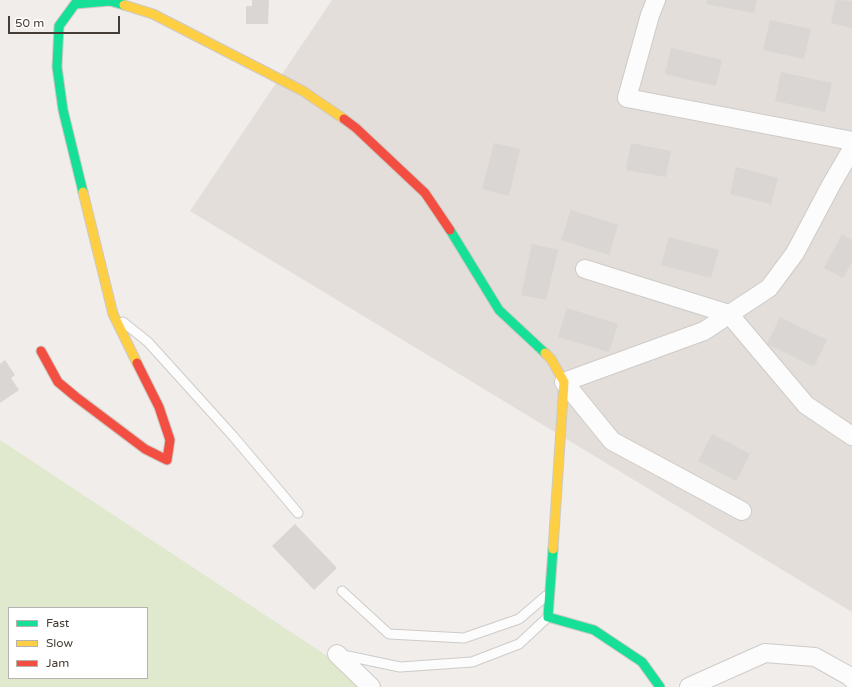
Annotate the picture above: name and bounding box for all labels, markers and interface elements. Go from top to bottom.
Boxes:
scale bar [10,8,122,34]
text: 50 m [15,16,44,30]
legend [8,607,148,679]
text: Fast [46,616,69,630]
text: Slow [46,636,73,650]
text: Jam [46,656,69,670]

